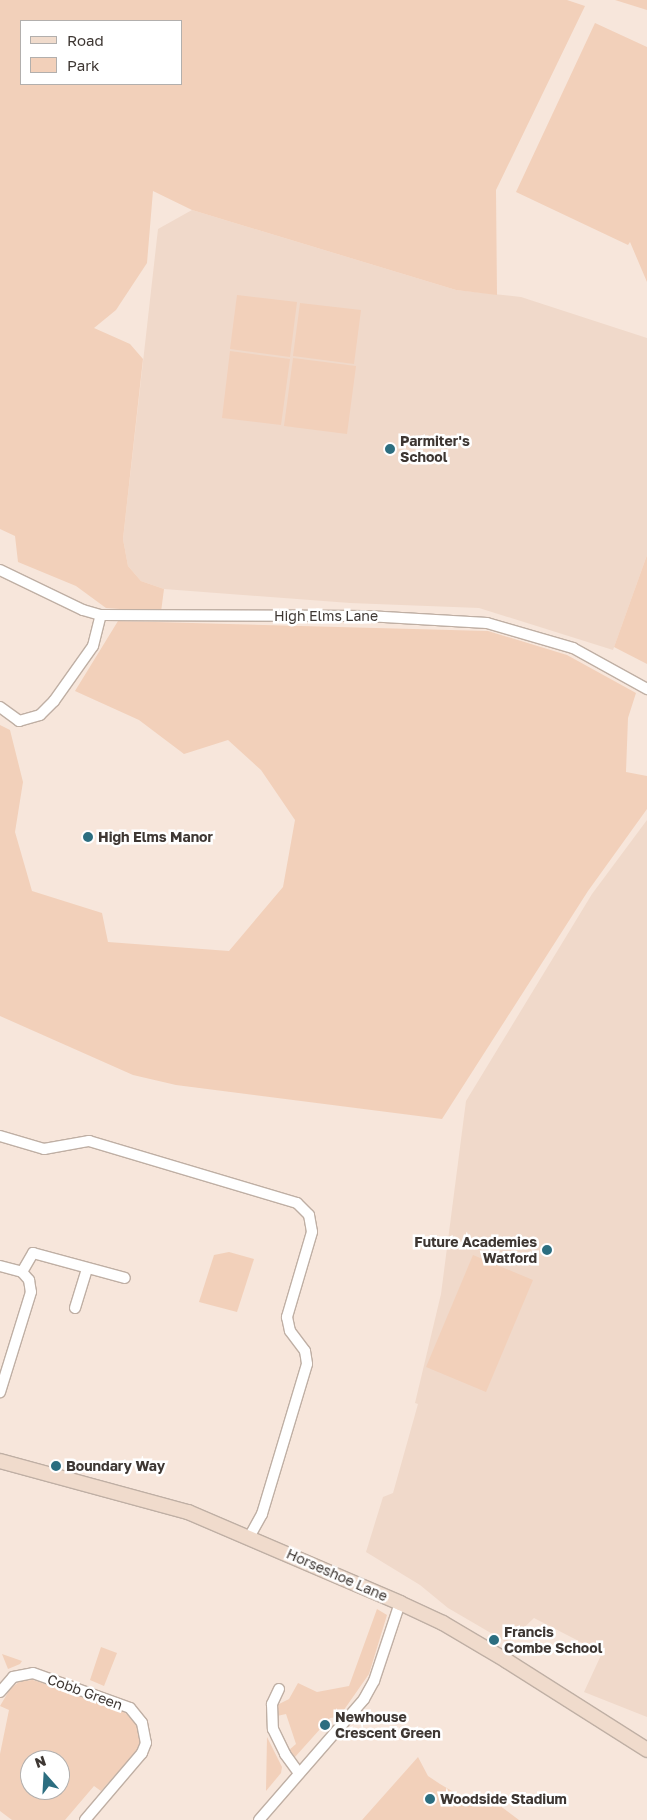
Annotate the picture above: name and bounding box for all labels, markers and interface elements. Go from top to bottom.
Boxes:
legend [20,20,182,85]
text: Road [67,31,104,49]
text: Park [67,56,99,74]
place label: Parmiter's School [400,433,470,466]
marker: Parmiter's School [384,443,396,455]
street label: High Elms Lane [274,608,378,624]
place label: High Elms Manor [98,829,213,845]
marker: High Elms Manor [82,831,94,843]
place label: Future Academies Watford [414,1234,537,1266]
marker: Future Academies Watford [541,1244,553,1256]
place label: Boundary Way [66,1458,165,1474]
marker: Boundary Way [50,1460,62,1472]
street label: Horseshoe Lane [284,1545,390,1605]
place label: Francis Combe School [504,1624,602,1656]
marker: Francis Combe School [488,1634,500,1646]
street label: Cobb Green [45,1671,125,1713]
place label: Newhouse Crescent Green [335,1709,441,1741]
marker: Newhouse Crescent Green [319,1719,331,1731]
north arrow [20,1750,70,1800]
text: N [32,1752,48,1771]
place label: Woodside Stadium [440,1791,567,1807]
marker: Woodside Stadium [424,1793,436,1805]

